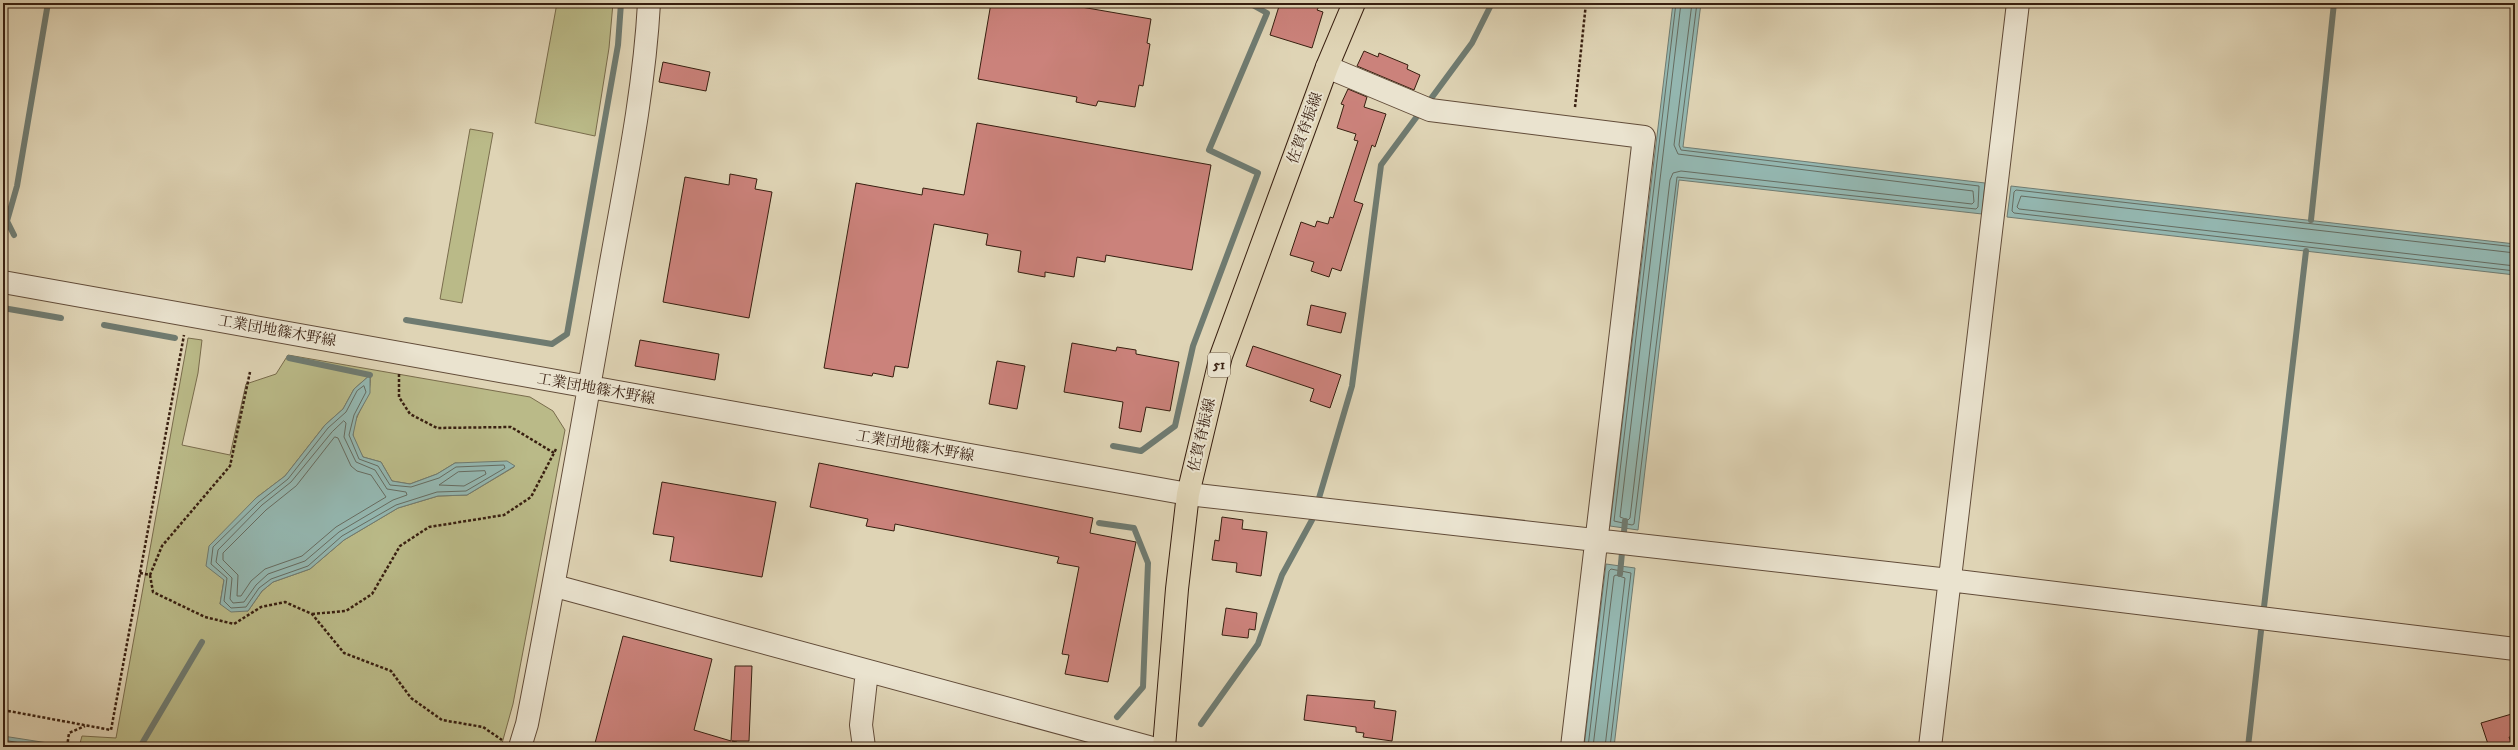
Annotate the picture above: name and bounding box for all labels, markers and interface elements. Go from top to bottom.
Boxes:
street label: 佐賀脊振線 [1283,90,1327,166]
street label: 工業団地篠木野線 [216,311,338,351]
road number: 51 [1208,353,1230,377]
street label: 工業団地篠木野線 [535,369,657,409]
street label: 佐賀脊振線 [1184,396,1220,474]
street label: 工業団地篠木野線 [854,426,976,466]

